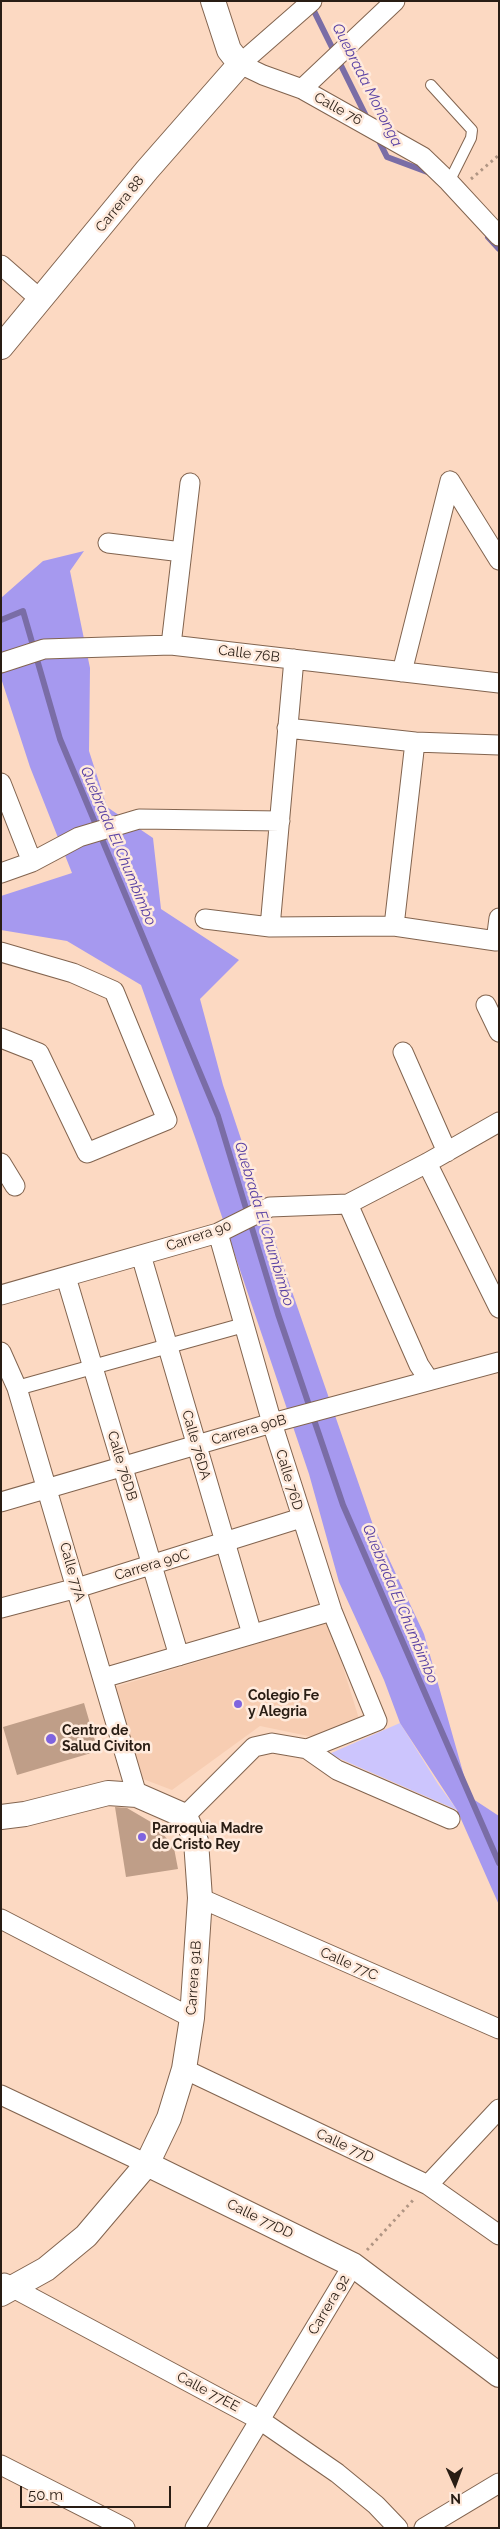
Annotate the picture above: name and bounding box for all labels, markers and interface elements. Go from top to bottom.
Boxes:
water label: Quebrada Moñonga [328,20,406,150]
street label: Calle 76 [311,89,365,129]
street label: Carrera 88 [92,172,148,236]
street label: Calle 76B [217,642,281,666]
water label: Quebrada El Chumbimbo [76,764,160,928]
water label: Quebrada El Chumbimbo [230,1140,298,1308]
street label: Carrera 90 [164,1217,234,1255]
street label: Calle 76DA [178,1408,214,1482]
street label: Carrera 90B [210,1411,288,1449]
street label: Calle 76DB [103,1429,141,1503]
street label: Calle 76D [272,1448,306,1512]
water label: Quebrada El Chumbimbo [358,1522,442,1686]
street label: Calle 77A [56,1541,88,1603]
street label: Carrera 90C [112,1546,192,1584]
place label: Colegio Fe y Alegria [248,1688,319,1720]
marker: Colegio Fe y Alegria [232,1698,244,1710]
place label: Centro de Salud Civiton [62,1723,151,1755]
marker: Centro de Salud Civiton [44,1732,58,1746]
place label: Parroquia Madre de Cristo Rey [152,1821,263,1854]
marker: Parroquia Madre de Cristo Rey [136,1831,148,1843]
street label: Carrera 91B [183,1940,205,2016]
street label: Calle 77C [318,1944,380,1984]
street label: Calle 77D [314,2125,376,2167]
street label: Calle 77DD [224,2196,296,2242]
street label: Carrera 92 [305,2272,353,2338]
street label: Calle 77EE [174,2368,242,2416]
north arrow [430,2459,480,2509]
scale bar [22,2476,174,2508]
text: 50 m [28,2486,63,2504]
text: N [450,2491,461,2507]

